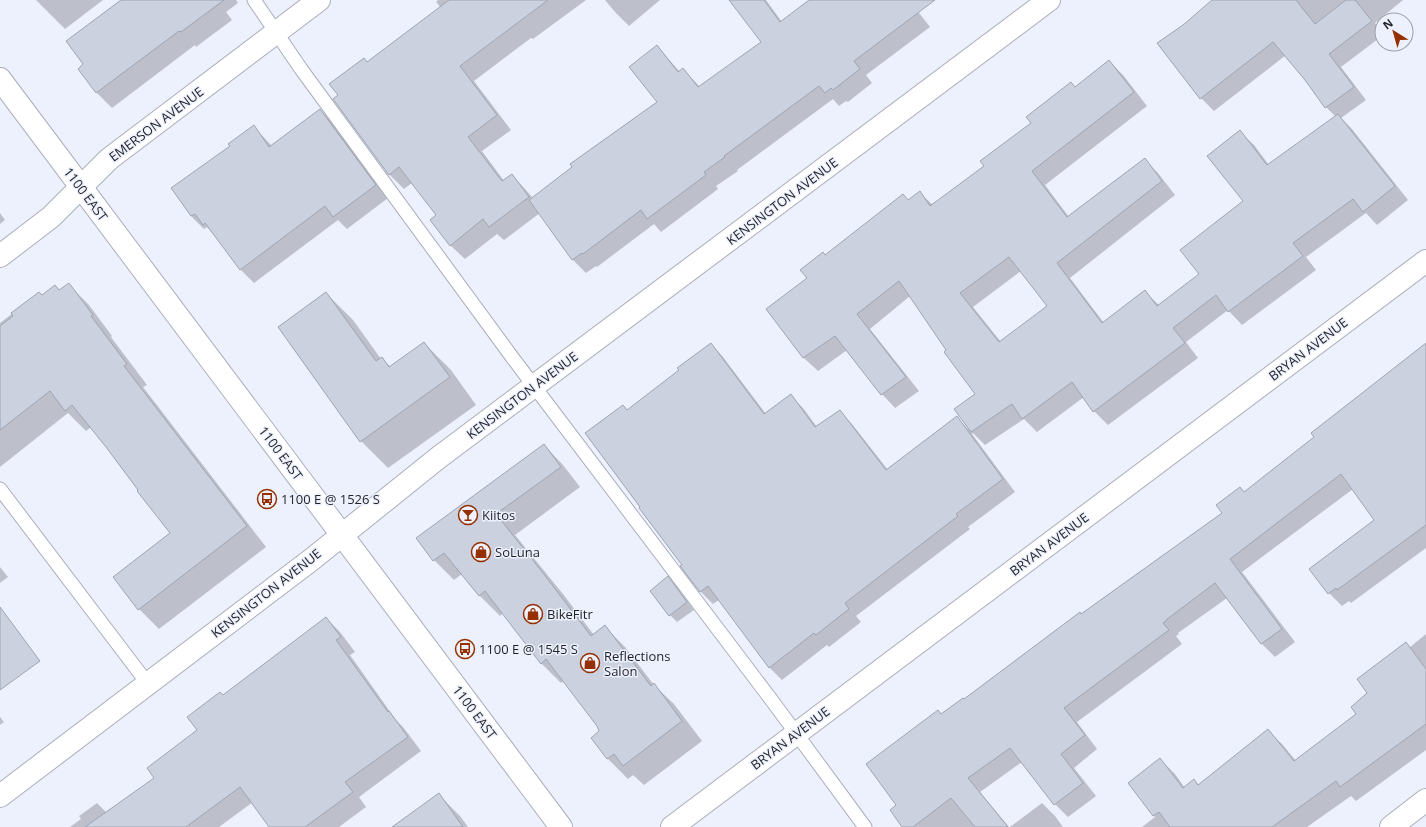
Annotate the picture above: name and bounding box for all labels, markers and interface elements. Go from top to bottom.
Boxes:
north arrow [1374,12,1414,52]
text: N [1380,15,1396,32]
street label: EMERSON AVENUE [105,82,207,166]
street label: KENSINGTON AVENUE [723,153,841,249]
street label: 1100 EAST [60,163,113,225]
street label: BRYAN AVENUE [1265,313,1351,385]
street label: KENSINGTON AVENUE [463,347,581,443]
street label: 1100 EAST [255,422,308,484]
bus stop icon: 1100 E @ 1526 S [256,488,278,510]
place label: 1100 E @ 1526 S [281,490,380,508]
bar icon: Kiitos [457,504,479,526]
place label: Kiitos [482,506,515,524]
street label: BRYAN AVENUE [1006,508,1092,580]
shop icon: SoLuna [470,541,492,563]
place label: SoLuna [495,543,540,561]
street label: KENSINGTON AVENUE [207,544,325,642]
shop icon: BikeFitr [522,603,544,625]
place label: BikeFitr [547,605,593,623]
bus stop icon: 1100 E @ 1545 S [454,638,476,660]
place label: 1100 E @ 1545 S [479,640,578,658]
place label: Reflections Salon [604,647,670,680]
shop icon: Reflections Salon [579,652,601,674]
street label: 1100 EAST [449,681,502,743]
street label: BRYAN AVENUE [747,702,833,774]

